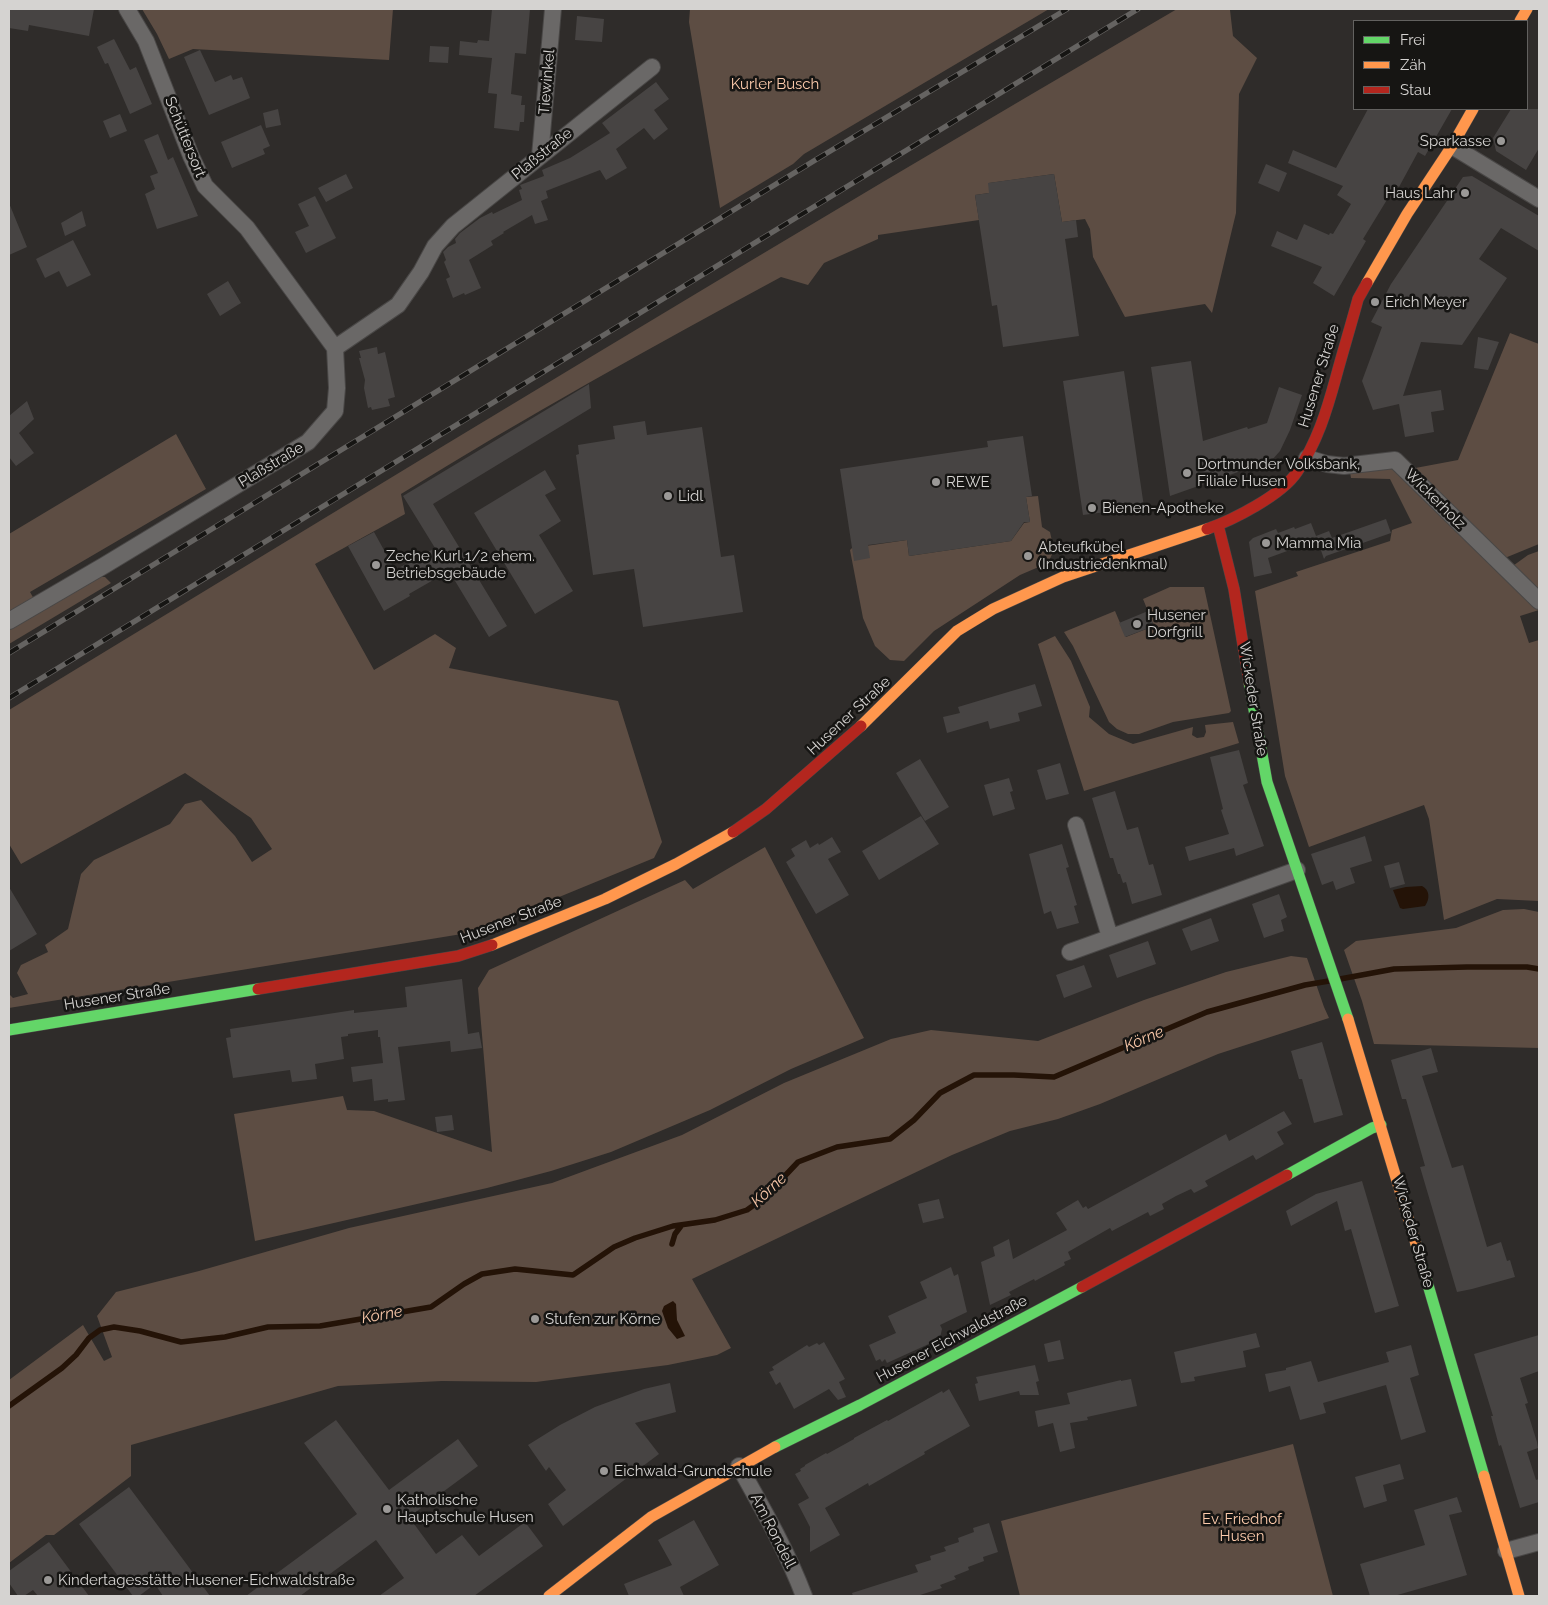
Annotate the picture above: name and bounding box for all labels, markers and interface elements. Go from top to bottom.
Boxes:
legend [1353,20,1528,110]
text: Frei [1400,31,1425,49]
street label: Tiewinkel [535,49,559,115]
text: Zäh [1400,56,1426,74]
park label: Kurler Busch [731,75,819,93]
text: Stau [1400,81,1431,99]
street label: Schüttersort [161,94,209,180]
street label: Plaßstraße [508,124,576,184]
place label: Sparkasse [1420,132,1491,150]
marker: Sparkasse [1495,135,1507,147]
place label: Haus Lahr [1385,184,1455,202]
marker: Haus Lahr [1459,187,1471,199]
place label: Erich Meyer [1385,293,1467,311]
marker: Erich Meyer [1369,296,1381,308]
street label: Husener Straße [1295,322,1343,430]
street label: Plaßstraße [235,439,307,491]
place label: Dortmunder Volksbank, Filiale Husen [1197,455,1360,490]
street label: Wickerholz [1401,465,1469,533]
marker: Dortmunder Volksbank, Filiale Husen [1181,467,1193,479]
place label: REWE [946,473,990,491]
marker: REWE [930,476,942,488]
place label: Lidl [678,487,703,505]
marker: Lidl [662,490,674,502]
place label: Bienen-Apotheke [1102,499,1224,517]
marker: Bienen-Apotheke [1086,502,1098,514]
place label: Mamma Mia [1276,534,1361,552]
marker: Mamma Mia [1260,537,1272,549]
place label: Abteufkübel (Industriedenkmal) [1038,538,1167,573]
place label: Zeche Kurl 1/2 ehem. Betriebsgebäude [386,547,535,582]
marker: Abteufkübel (Industriedenkmal) [1022,550,1034,562]
marker: Zeche Kurl 1/2 ehem. Betriebsgebäude [370,559,382,571]
place label: Husener Dorfgrill [1147,606,1206,641]
marker: Husener Dorfgrill [1131,618,1143,630]
street label: Wickeder Straße [1235,641,1271,757]
street label: Husener Straße [804,673,894,759]
street label: Husener Straße [458,892,564,948]
street label: Husener Straße [63,980,171,1014]
water label: Körne [1121,1022,1167,1056]
water label: Körne [747,1169,791,1211]
street label: Wickeder Straße [1388,1174,1438,1290]
street label: Husener Eichwaldstraße [874,1292,1030,1386]
water label: Körne [360,1302,404,1328]
place label: Stufen zur Körne [545,1310,660,1328]
marker: Stufen zur Körne [529,1313,541,1325]
place label: Eichwald-Grundschule [614,1462,772,1480]
marker: Eichwald-Grundschule [598,1465,610,1477]
place label: Katholische Hauptschule Husen [397,1491,534,1526]
street label: Am Rondell [747,1491,799,1571]
marker: Katholische Hauptschule Husen [381,1503,393,1515]
park label: Ev. Friedhof Husen [1202,1510,1282,1545]
place label: Kindertagesstätte Husener-Eichwaldstraße [58,1571,355,1589]
marker: Kindertagesstätte Husener-Eichwaldstraße [42,1574,54,1586]

